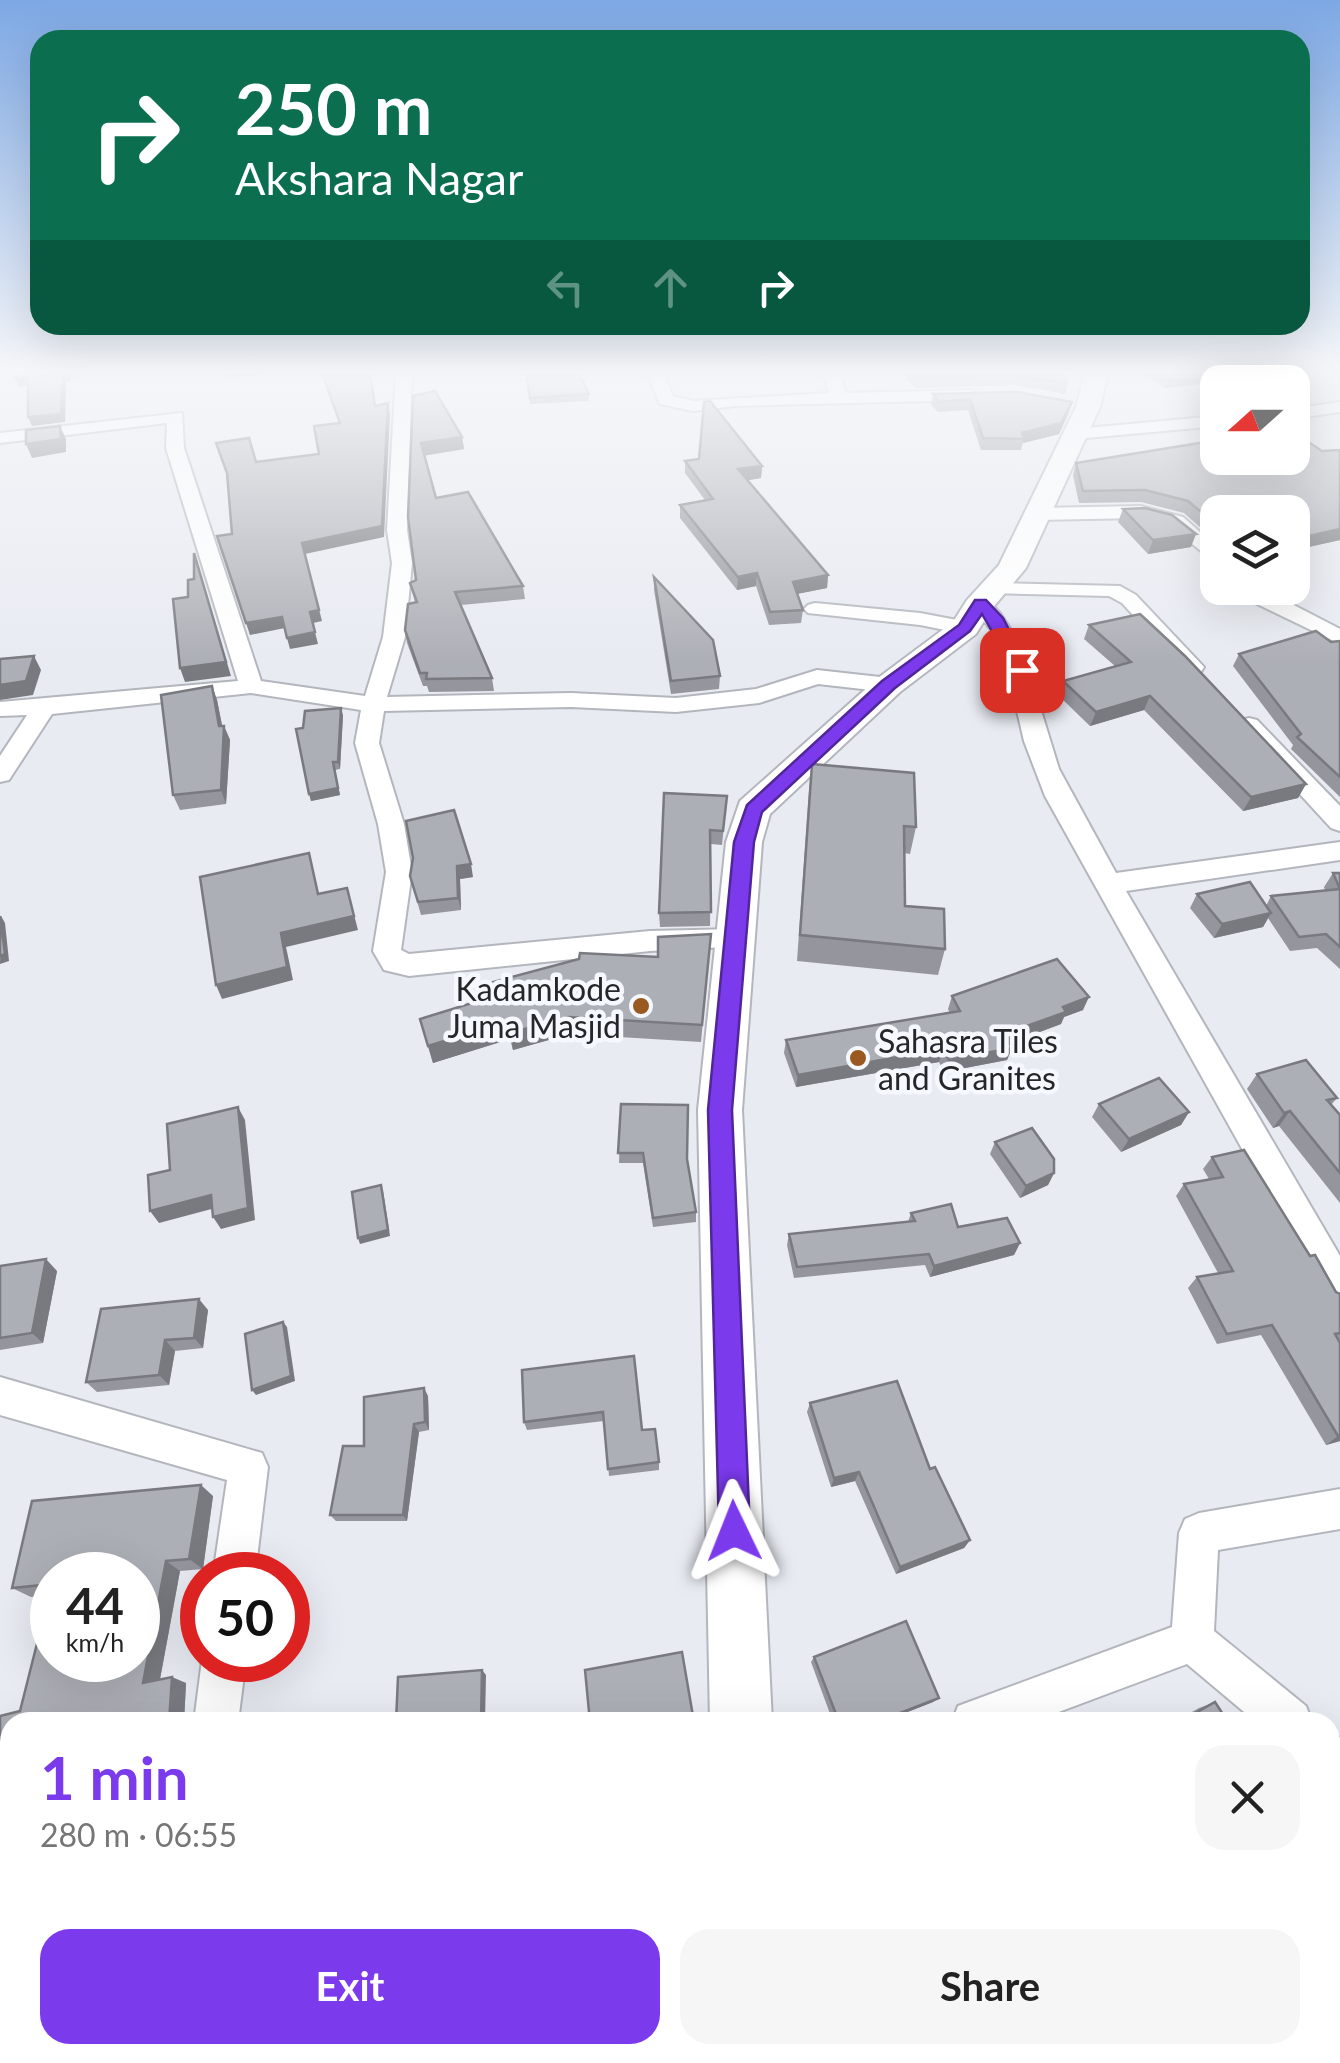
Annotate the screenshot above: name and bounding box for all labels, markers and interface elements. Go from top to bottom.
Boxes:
text: 250 m [235,66,432,150]
icon: right [70,70,200,200]
text: Akshara Nagar [235,151,523,205]
icon: left [538,260,593,315]
icon: ahead [643,260,698,315]
icon: right [748,260,803,315]
north arrow [1200,365,1310,475]
map controls [1200,365,1310,605]
button: layers [1200,495,1310,605]
pin [980,628,1065,713]
icon: arrive [995,643,1050,698]
place label: Kadamkode Juma Masjid [447,969,621,1045]
marker: Kadamkode Juma Masjid [630,995,652,1017]
place label: Sahasra Tiles and Granites [878,1021,1058,1097]
marker: Sahasra Tiles and Granites [847,1047,869,1069]
position arrow [682,1479,786,1583]
speed limit sign: 50 [180,1552,310,1682]
text: 44 [66,1575,124,1635]
text: km/h [66,1627,124,1657]
text: 1 min [40,1741,189,1813]
button: close [1195,1745,1300,1850]
text: 280 m · 06:55 [40,1815,237,1854]
button: Exit [40,1929,660,2044]
button: Share [680,1929,1300,2044]

